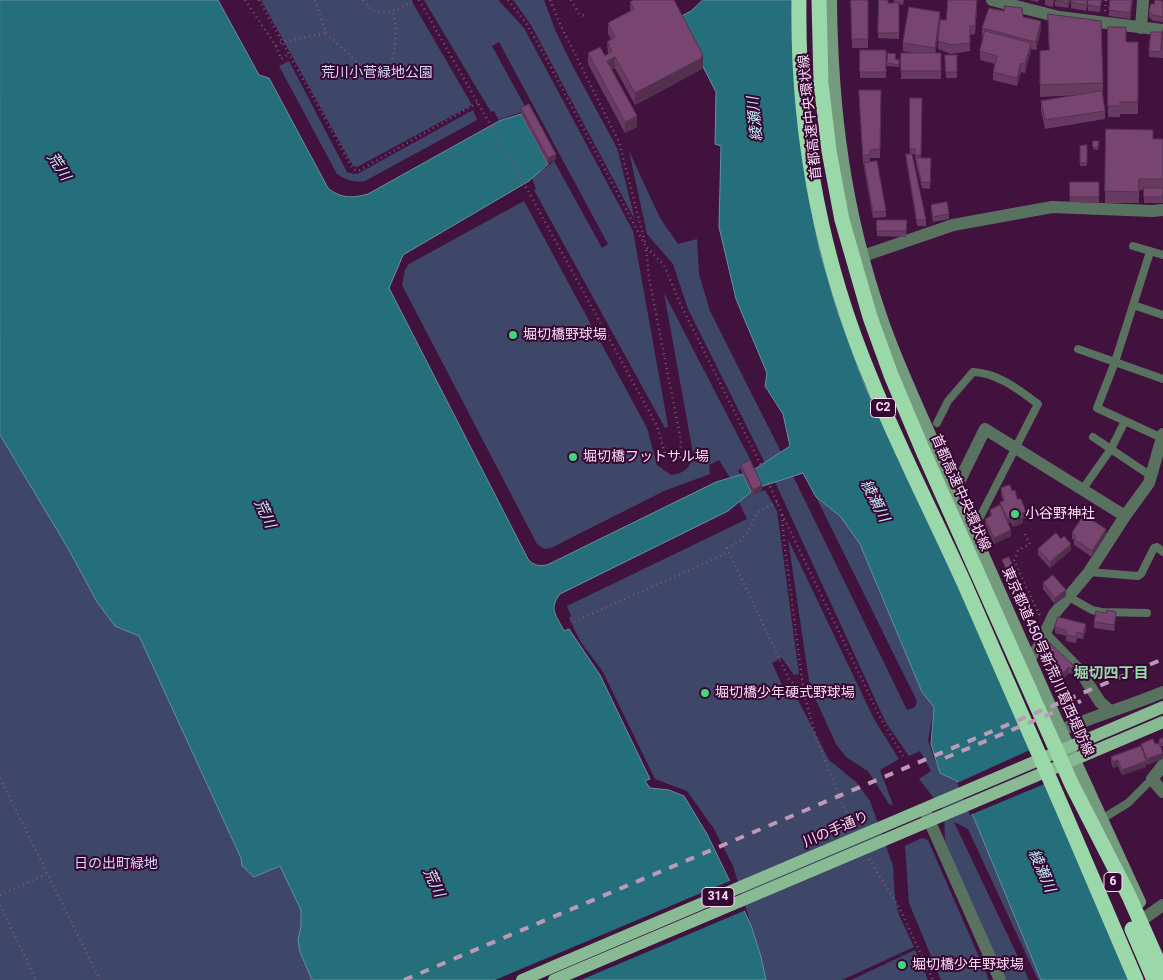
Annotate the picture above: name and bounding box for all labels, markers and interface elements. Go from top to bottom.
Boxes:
street label: 首都高速中央環状線 [796,53,826,181]
park label: 荒川小菅緑地公園 [321,65,433,81]
water label: 綾瀬川 [745,96,767,142]
water label: 荒川 [42,150,74,184]
place label: 堀切橋野球場 [523,327,607,343]
marker: 堀切橋野球場 [507,329,519,341]
road number: C2 [870,398,896,418]
street label: 首都高速中央環状線 [927,432,993,554]
place label: 堀切橋フットサル場 [583,449,709,465]
marker: 堀切橋フットサル場 [567,451,579,463]
water label: 綾瀬川 [856,477,892,525]
water label: 荒川 [250,497,278,531]
place label: 小谷野神社 [1025,506,1095,522]
marker: 小谷野神社 [1009,508,1021,520]
street label: 東京都道450号新荒川葛西堤防線 [998,565,1096,759]
district label: 堀切四丁目 [1074,665,1148,683]
place label: 堀切橋少年硬式野球場 [715,685,855,701]
marker: 堀切橋少年硬式野球場 [699,687,711,699]
street label: 川の手通り [801,809,871,851]
water label: 綾瀬川 [1024,847,1058,895]
park label: 日の出町緑地 [74,856,158,872]
water label: 荒川 [419,866,447,900]
road number: 6 [1104,872,1122,892]
road number: 314 [702,888,734,906]
place label: 堀切橋少年野球場 [912,957,1024,973]
marker: 堀切橋少年野球場 [896,959,908,971]

